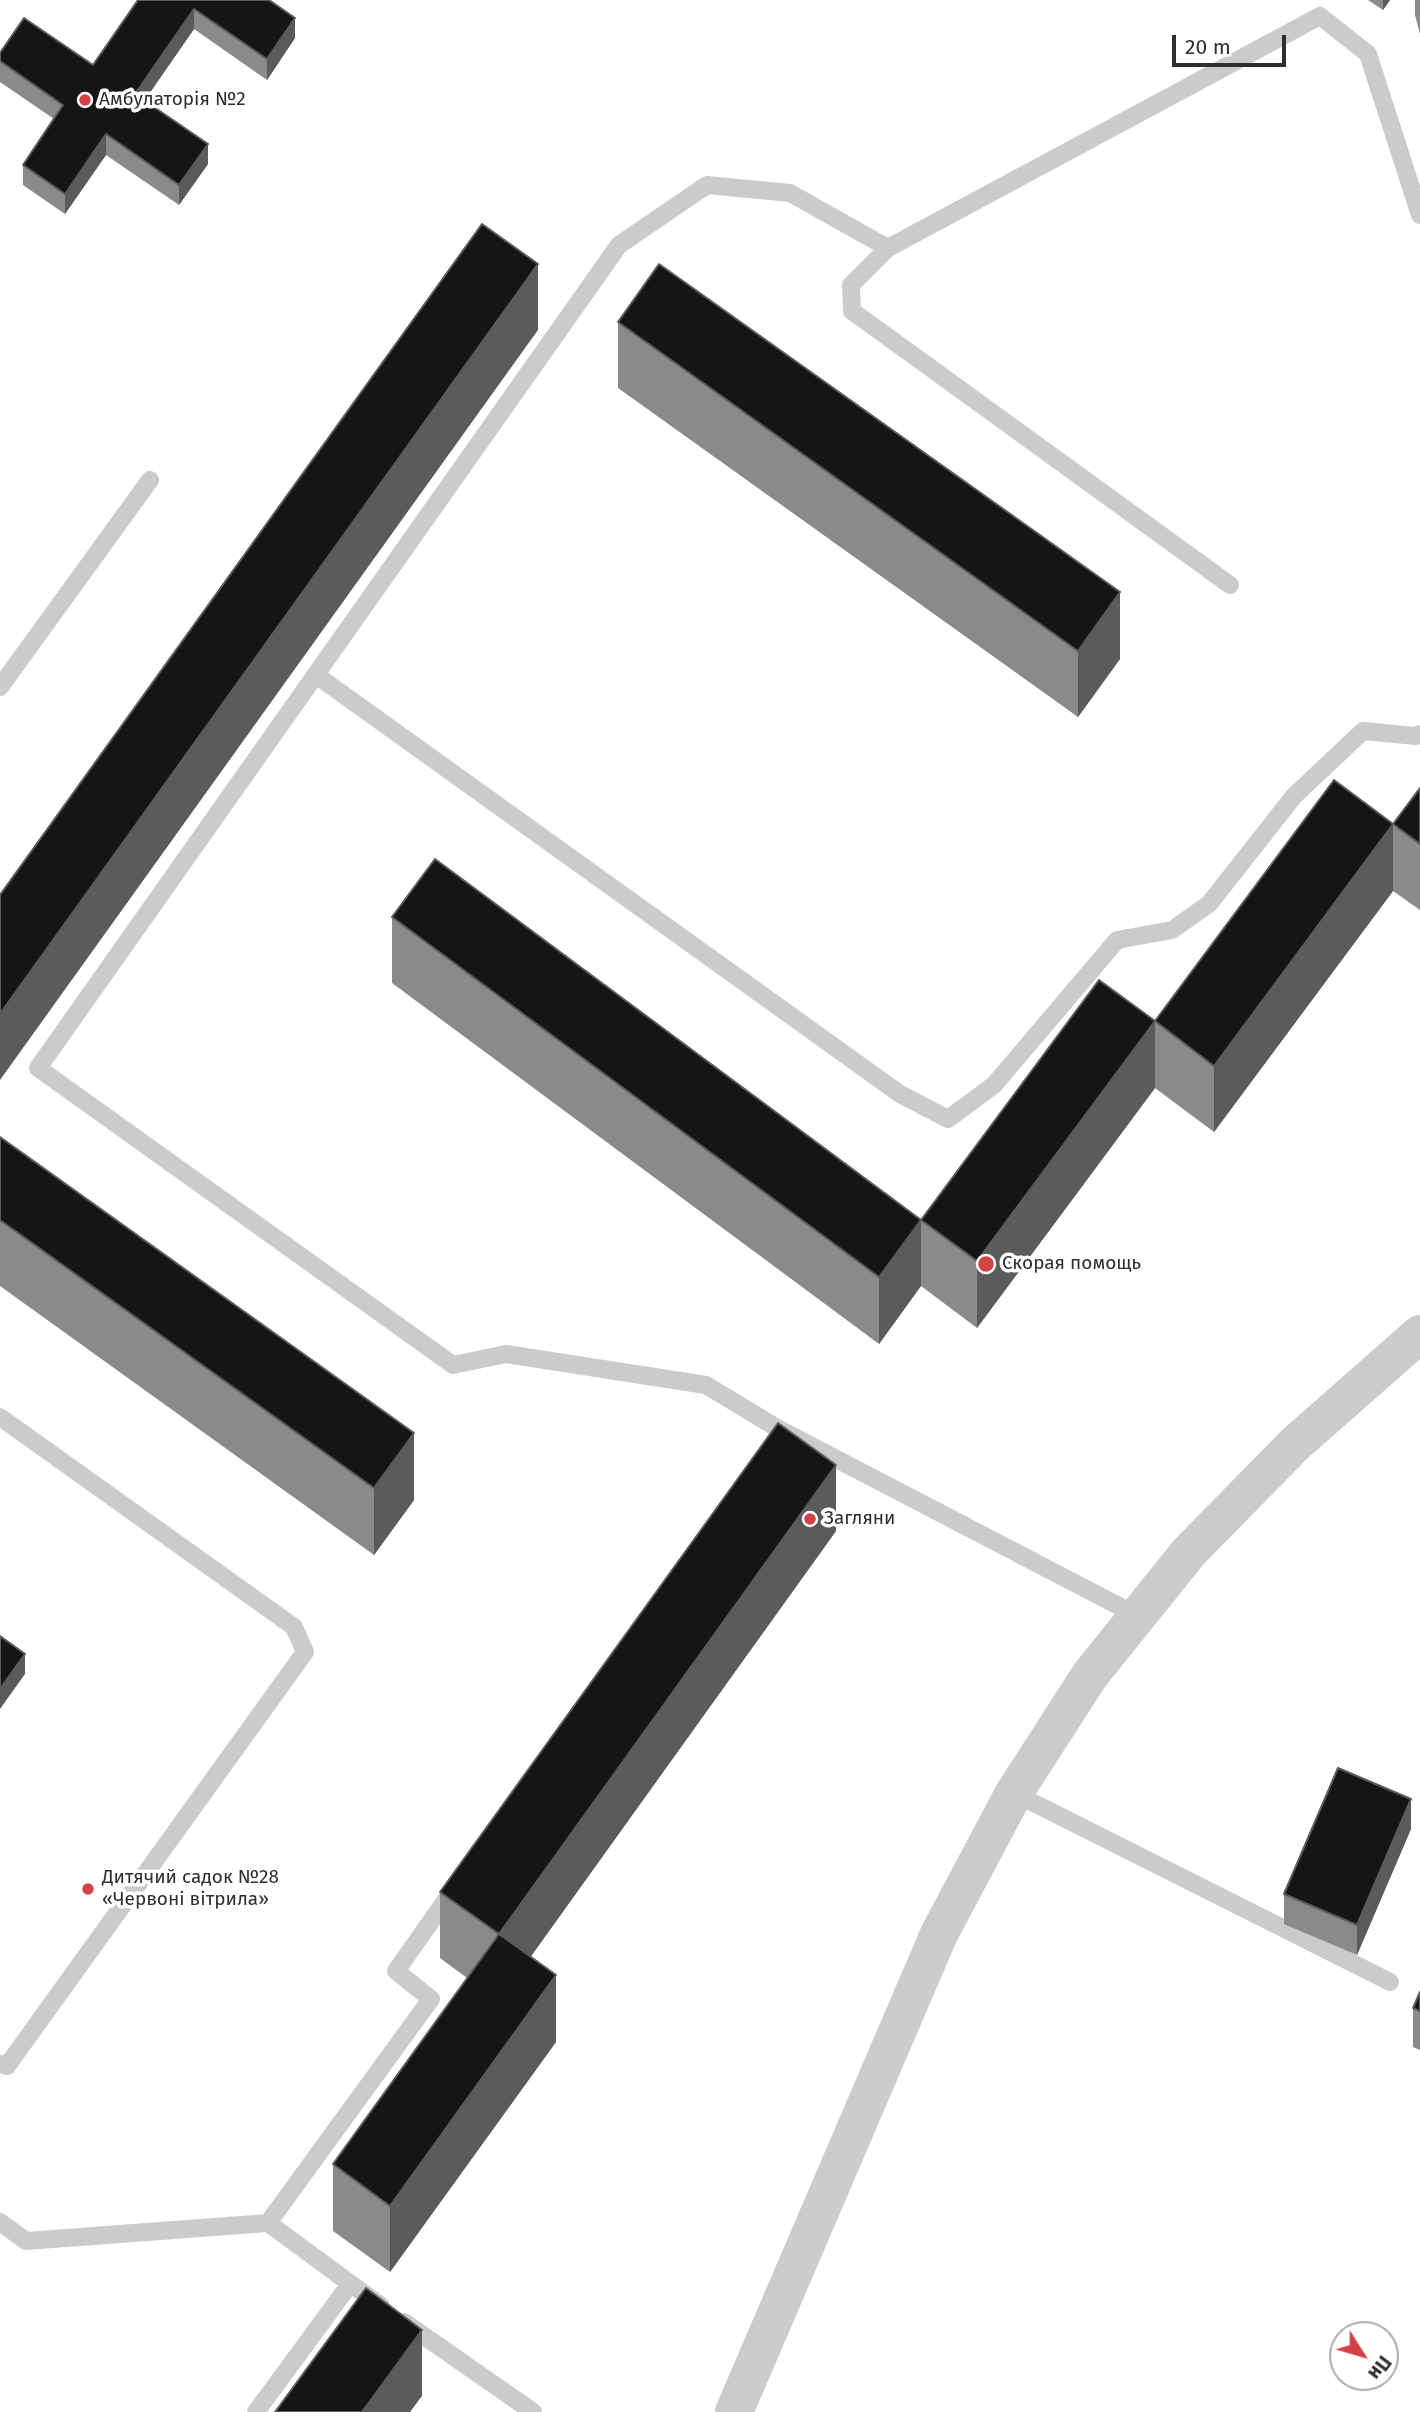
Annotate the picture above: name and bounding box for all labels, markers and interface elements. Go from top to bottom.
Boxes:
scale bar [1175,21,1289,65]
text: 20 m [1185,34,1231,60]
place label: Амбулаторія №2 [99,89,246,111]
marker: Амбулаторія №2 [77,92,93,108]
place label: Скорая помощь [1002,1253,1141,1275]
marker: Скорая помощь [976,1254,996,1274]
place label: Загляни [824,1508,896,1530]
marker: Загляни [802,1511,818,1527]
place label: Дитячий садок №28 «Червоні вітрила» [102,1867,279,1911]
marker: Дитячий садок №28 «Червоні вітрила» [80,1881,96,1897]
north arrow [1329,2321,1399,2391]
text: Пн [1363,2351,1396,2384]

